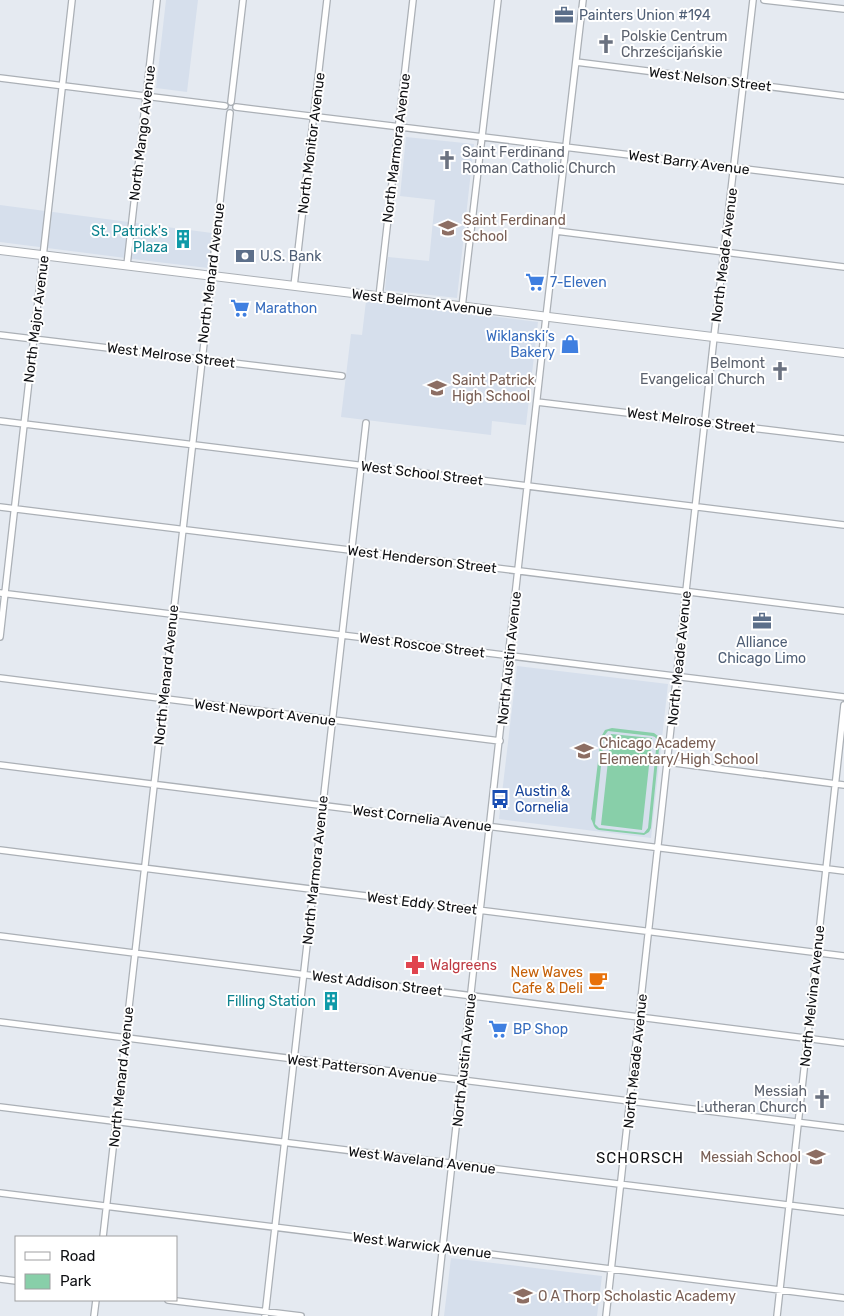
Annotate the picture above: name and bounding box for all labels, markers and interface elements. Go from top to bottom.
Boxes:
office icon: Painters Union #194 [553,4,575,26]
place label: Painters Union #194 [579,7,711,24]
place label: Polskie Centrum Chrześcijańskie [621,28,728,61]
church icon: Polskie Centrum Chrześcijańskie [595,33,617,55]
street label: North Mango Avenue [126,64,159,202]
street label: West Nelson Street [648,64,773,96]
street label: North Monitor Avenue [294,71,329,215]
street label: North Marmora Avenue [379,72,414,224]
place label: Saint Ferdinand Roman Catholic Church [462,144,616,177]
street label: West Barry Avenue [627,147,751,178]
church icon: Saint Ferdinand Roman Catholic Church [436,149,458,171]
street label: North Meade Avenue [708,187,741,323]
street label: North Menard Avenue [194,202,229,344]
place label: Saint Ferdinand School [463,212,566,245]
school or university icon: Saint Ferdinand School [437,217,459,239]
place label: St. Patrick's Plaza [91,223,168,256]
building icon: St. Patrick's Plaza [172,228,194,250]
bank icon: U.S. Bank [234,245,256,267]
place label: U.S. Bank [260,248,322,265]
street label: North Major Avenue [20,254,53,384]
supermarket icon: 7-Eleven [524,271,546,293]
place label: 7-Eleven [550,274,607,291]
street label: West Belmont Avenue [351,285,494,320]
supermarket icon: Marathon [229,297,251,319]
place label: Marathon [255,300,317,317]
place label: Wiklanski’s Bakery [486,328,555,361]
shop icon: Wiklanski’s Bakery [559,333,581,355]
street label: West Melrose Street [106,339,237,372]
place label: Belmont Evangelical Church [640,355,766,388]
church icon: Belmont Evangelical Church [769,360,791,382]
place label: Saint Patrick High School [452,372,536,405]
school or university icon: Saint Patrick High School [426,377,448,399]
street label: West Melrose Street [626,404,757,437]
street label: West School Street [360,458,485,489]
street label: West Henderson Street [346,542,498,577]
street label: North Austin Avenue [494,590,525,726]
street label: North Meade Avenue [664,590,695,726]
street label: North Menard Avenue [151,604,182,746]
office icon: Alliance Chicago Limo [751,610,773,632]
street label: West Roscoe Street [358,629,486,662]
place label: Alliance Chicago Limo [718,634,806,667]
street label: West Newport Avenue [193,695,337,730]
place label: Chicago Academy Elementary/High School [599,735,758,768]
school or university icon: Chicago Academy Elementary/High School [573,740,595,762]
place label: Austin & Cornelia [515,783,571,816]
bus stop icon: Austin & Cornelia [489,788,511,810]
street label: North Marmora Avenue [299,794,332,946]
street label: West Cornelia Avenue [351,802,493,836]
street label: West Eddy Street [366,888,479,919]
street label: North Melvina Avenue [797,924,828,1068]
pharmacy icon: Walgreens [404,954,426,976]
place label: Walgreens [430,957,497,974]
place label: New Waves Cafe & Deli [511,964,583,997]
street label: West Addison Street [311,967,444,1000]
cafe icon: New Waves Cafe & Deli [587,969,609,991]
building icon: Filling Station [320,990,342,1012]
street label: North Austin Avenue [449,992,480,1128]
place label: Filling Station [227,993,316,1010]
street label: North Meade Avenue [620,993,651,1129]
street label: North Menard Avenue [106,1006,137,1148]
supermarket icon: BP Shop [487,1018,509,1040]
place label: BP Shop [513,1021,568,1038]
street label: West Patterson Avenue [286,1051,438,1086]
place label: Messiah Lutheran Church [697,1083,807,1116]
church icon: Messiah Lutheran Church [811,1088,833,1110]
street label: West Waveland Avenue [347,1143,497,1178]
school or university icon: Messiah School [805,1146,827,1168]
district label: SCHORSCH [596,1149,684,1167]
place label: Messiah School [700,1149,801,1166]
street label: West Warwick Avenue [351,1229,493,1262]
legend [15,1236,178,1301]
text: Road [60,1247,96,1265]
text: Park [60,1272,91,1290]
school or university icon: O A Thorp Scholastic Academy [512,1285,534,1307]
place label: O A Thorp Scholastic Academy [538,1288,736,1305]

